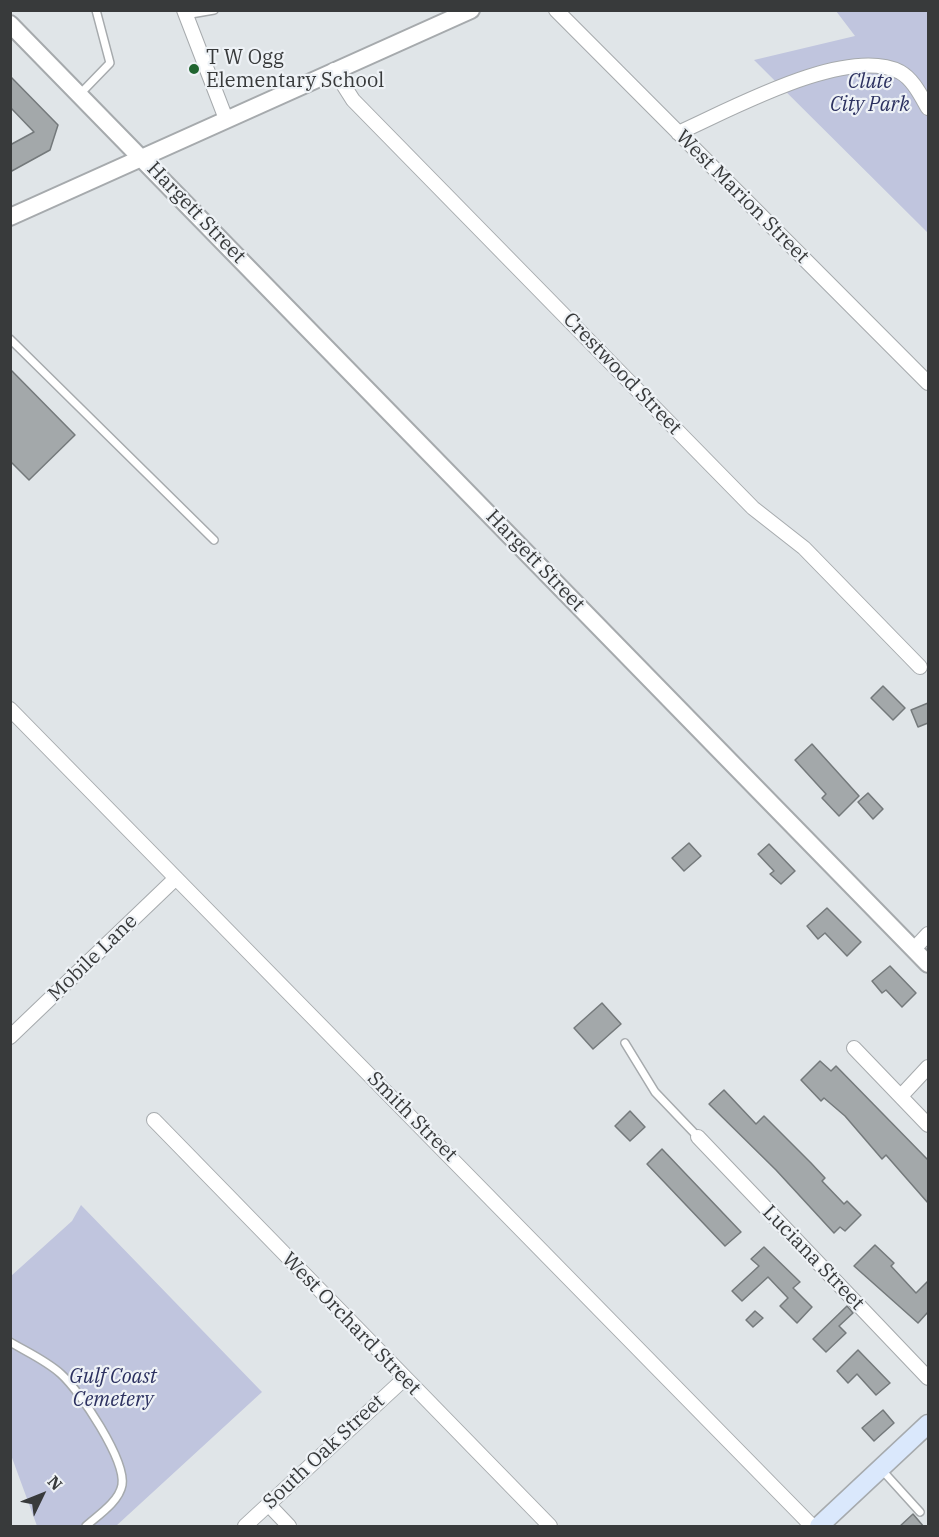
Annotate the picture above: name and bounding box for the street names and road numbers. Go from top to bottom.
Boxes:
street label: West Marion Street [670,125,814,269]
street label: Hargett Street [142,157,250,269]
street label: Crestwood Street [558,308,686,440]
street label: Hargett Street [481,505,589,617]
street label: Mobile Lane [43,910,143,1006]
street label: Smith Street [362,1067,462,1167]
street label: Luciana Street [757,1201,869,1315]
street label: West Orchard Street [277,1248,425,1400]
street label: South Oak Street [258,1390,390,1514]

